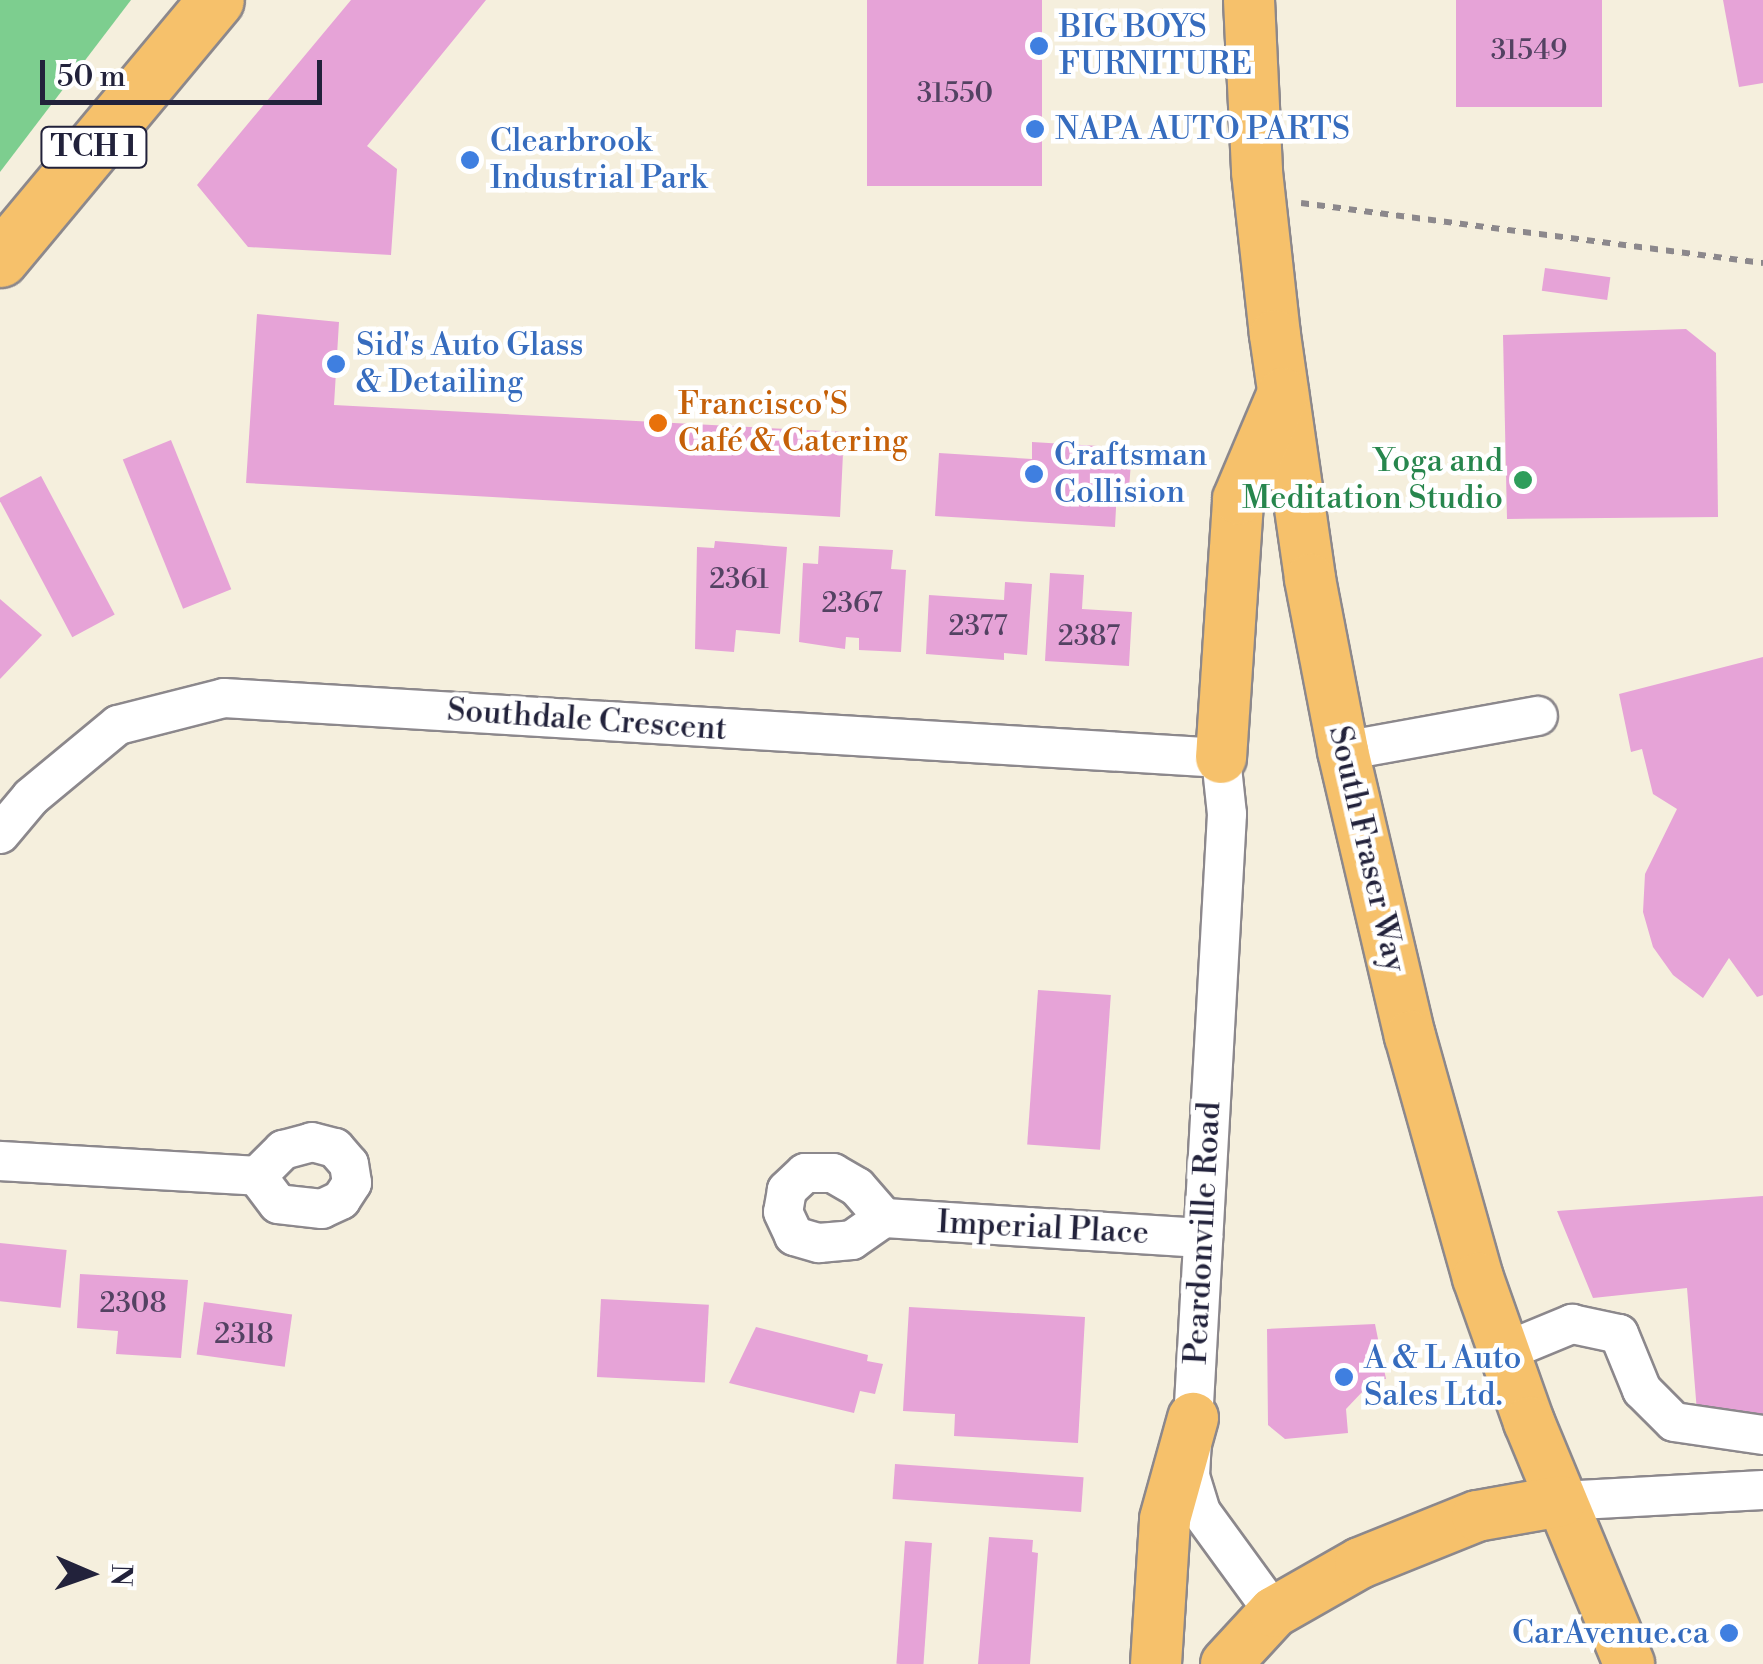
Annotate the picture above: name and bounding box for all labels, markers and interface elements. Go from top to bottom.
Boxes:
place label: BIG BOYS FURNITURE [1059,9,1252,84]
house number: 31549 [1491,34,1567,68]
marker: BIG BOYS FURNITURE [1028,35,1050,57]
scale bar [45,40,328,102]
text: 50 m [57,58,126,96]
house number: 31550 [917,77,993,111]
place label: NAPA AUTO PARTS [1055,110,1350,148]
marker: NAPA AUTO PARTS [1024,118,1046,140]
road number: TCH 1 [39,122,149,172]
place label: Clearbrook Industrial Park [490,123,707,198]
marker: Clearbrook Industrial Park [459,149,481,171]
place label: Sid's Auto Glass & Detailing [356,327,584,402]
marker: Sid's Auto Glass & Detailing [325,353,347,375]
place label: Francisco'S Café & Catering [678,386,908,461]
marker: Francisco'S Café & Catering [647,412,669,434]
place label: Craftsman Collision [1054,437,1207,512]
place label: Yoga and Meditation Studio [1242,443,1503,518]
marker: Craftsman Collision [1023,463,1045,485]
marker: Yoga and Meditation Studio [1512,469,1534,491]
house number: 2361 [709,563,769,597]
house number: 2367 [821,587,883,621]
house number: 2377 [948,610,1008,644]
house number: 2387 [1058,620,1120,654]
street label: Southdale Crescent [446,691,728,749]
street label: South Fraser Way [1320,722,1414,976]
street label: Peardonville Road [1177,1101,1229,1365]
street label: Imperial Place [936,1203,1150,1253]
house number: 2308 [99,1287,167,1321]
house number: 2318 [214,1318,274,1352]
place label: A & L Auto Sales Ltd. [1364,1340,1521,1415]
marker: A & L Auto Sales Ltd. [1333,1366,1355,1388]
north arrow [40,1524,140,1624]
text: N [103,1563,138,1587]
place label: CarAvenue.ca [1512,1614,1709,1652]
marker: CarAvenue.ca [1718,1622,1740,1644]

